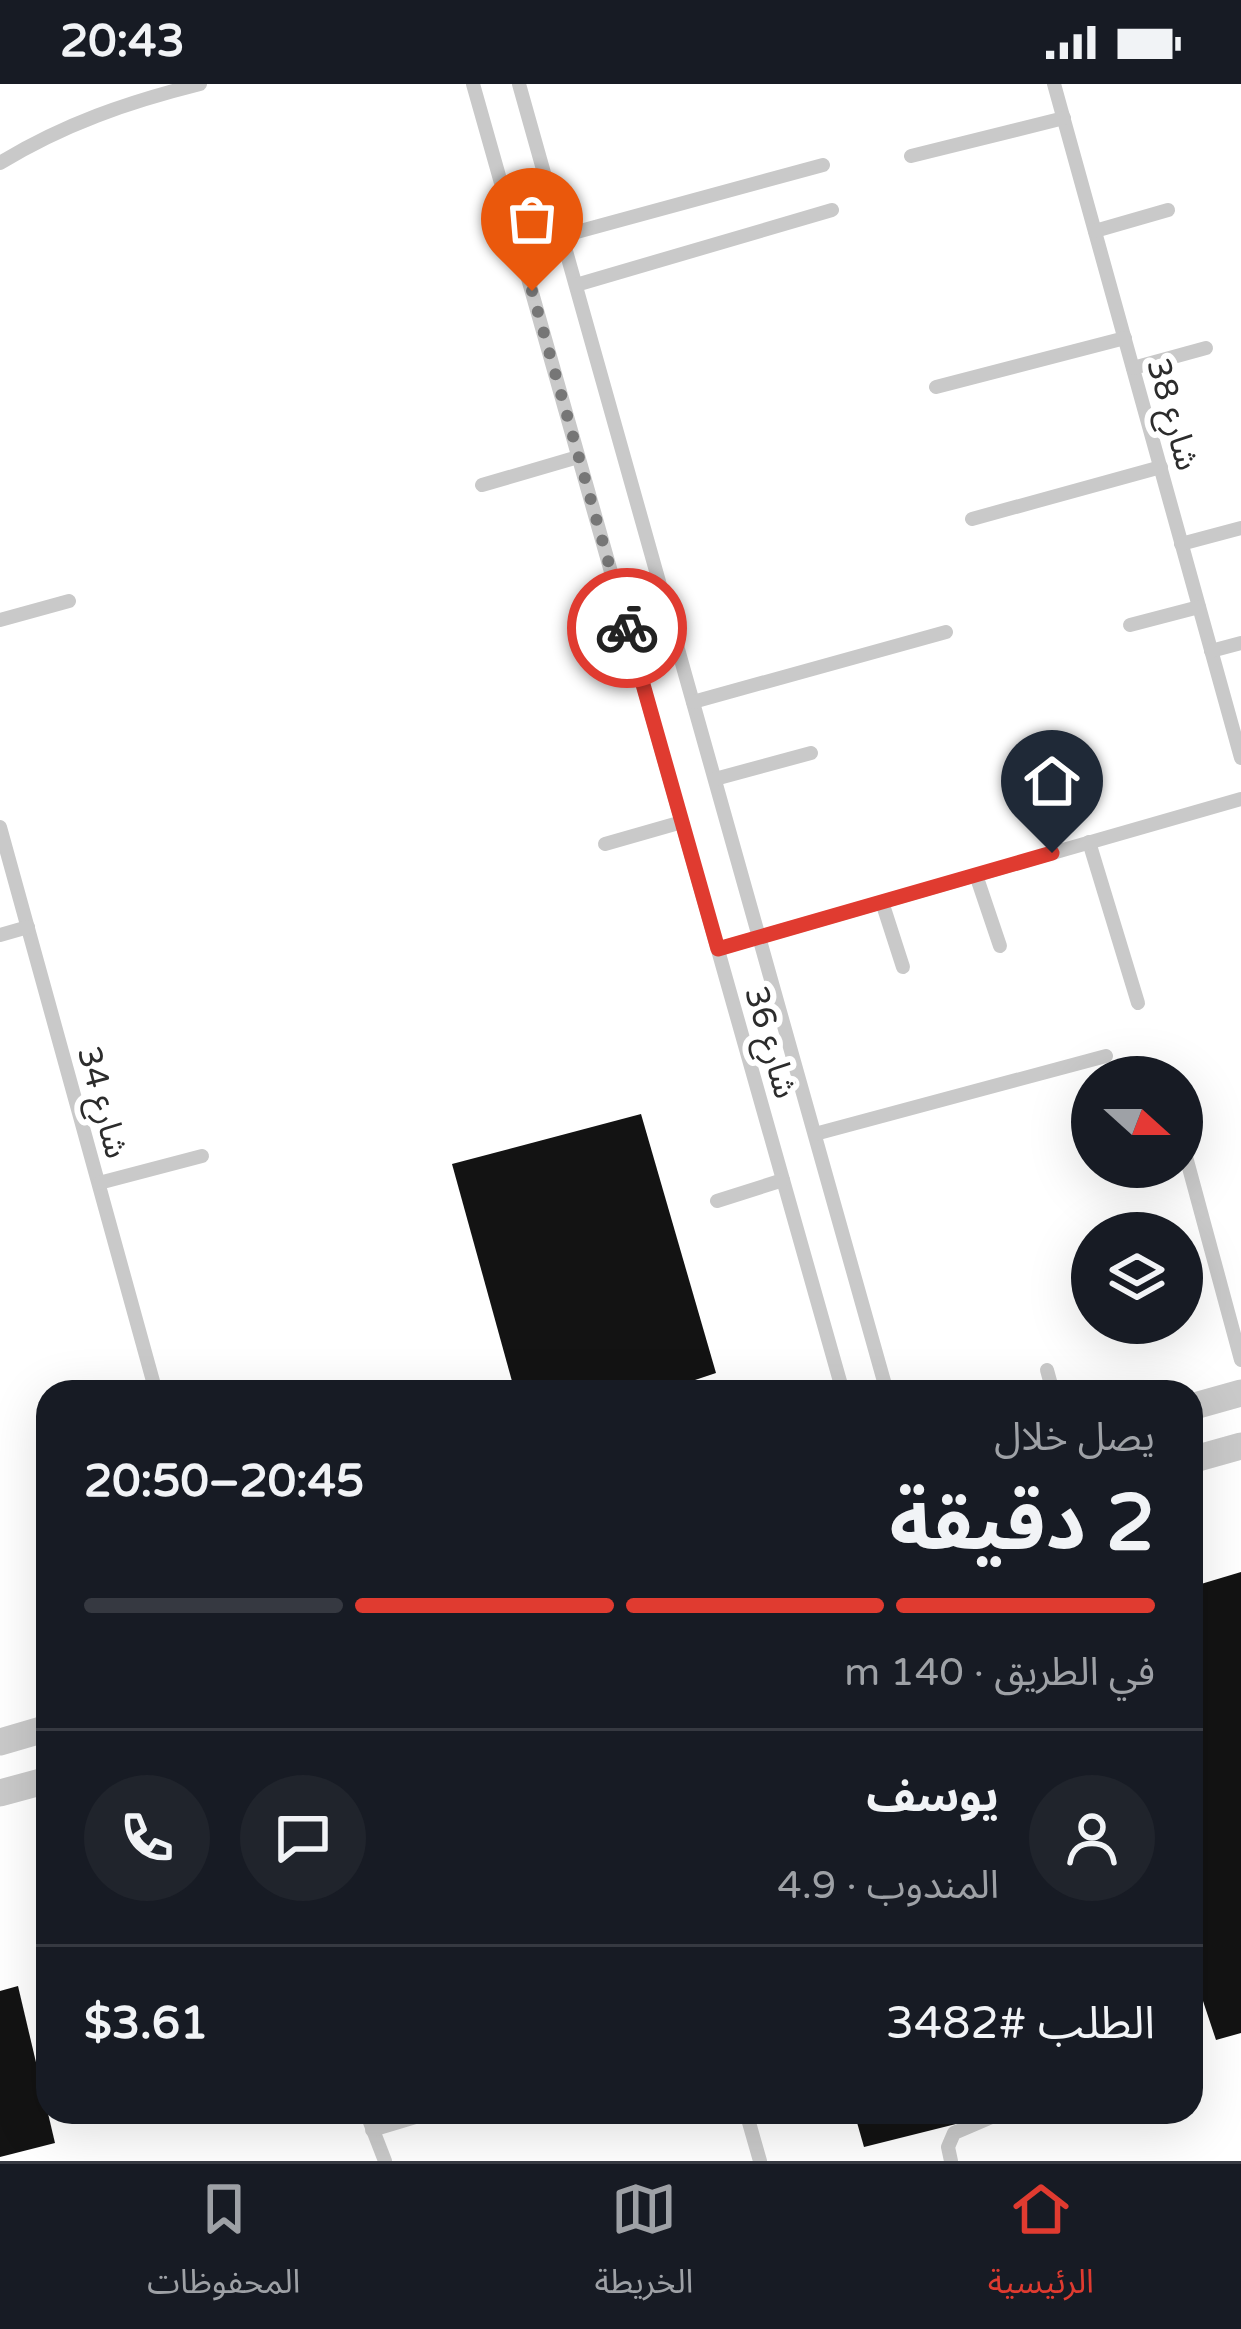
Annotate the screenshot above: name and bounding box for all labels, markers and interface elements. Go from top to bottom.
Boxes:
text: 20:43 [60,15,185,69]
pin [481,168,583,291]
icon: bag [499,186,565,252]
street label: شارع 38 [1134,354,1207,476]
courier [567,568,687,688]
icon: bike [594,595,660,661]
pin [1001,730,1103,853]
icon: home [1019,748,1085,814]
street label: شارع 36 [732,982,805,1104]
street label: شارع 34 [65,1042,136,1164]
north arrow [1071,1056,1203,1188]
map controls [1071,1056,1203,1344]
button: layers [1071,1212,1203,1344]
text: يصل خلال [994,1414,1155,1461]
text: 20:45–20:50 [84,1455,364,1509]
text: 2 دقيقة [889,1477,1155,1571]
text: في الطريق · 140 m [844,1649,1155,1696]
text: يوسف [866,1770,999,1824]
button: phone [84,1775,210,1901]
button: chat [240,1775,366,1901]
button: person [1029,1775,1155,1901]
text: المندوب · 4.9 [777,1862,999,1909]
text: $3.61 [84,1997,208,2051]
text: الطلب #3482 [886,1997,1155,2051]
tab: المحفوظات [147,2176,300,2317]
tab: الخريطة [595,2176,693,2317]
tab: الرئيسية [988,2176,1094,2317]

